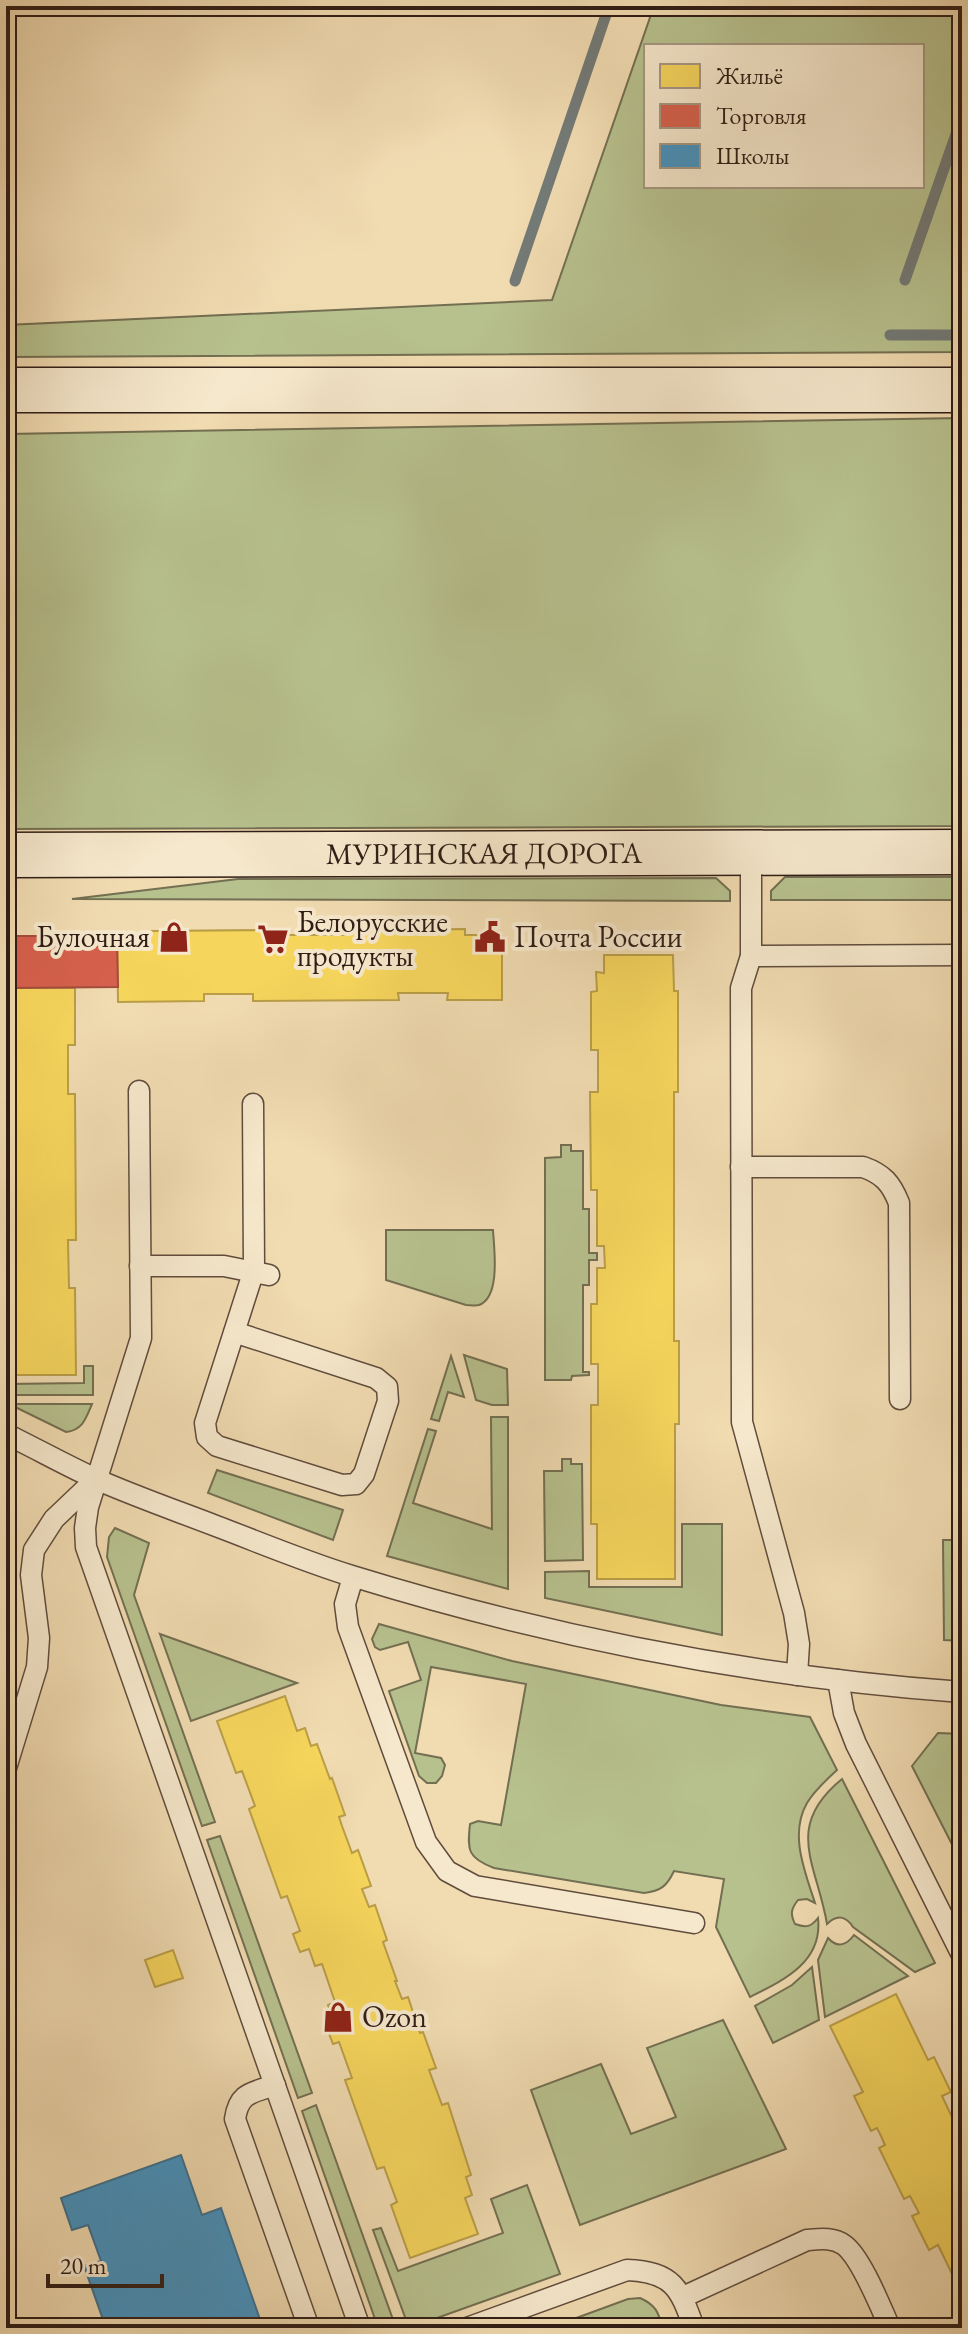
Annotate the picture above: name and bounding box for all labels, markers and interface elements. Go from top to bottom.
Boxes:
legend [644,44,924,188]
text: Жильё [715,60,783,91]
text: Торговля [716,100,807,131]
text: Школы [716,140,790,171]
street label: МУРИНСКАЯ ДОРОГА [326,833,643,873]
place label: Белорусские продукты [297,902,448,975]
place label: Булочная [36,917,150,956]
place label: Почта России [514,917,683,956]
shop icon: Булочная [157,920,191,954]
public building icon: Почта России [473,920,507,954]
supermarket icon: Белорусские продукты [256,922,290,956]
place label: Ozon [362,1997,427,2036]
shop icon: Ozon [321,2000,355,2034]
scale bar [48,2238,162,2288]
text: 20 m [60,2250,107,2281]

